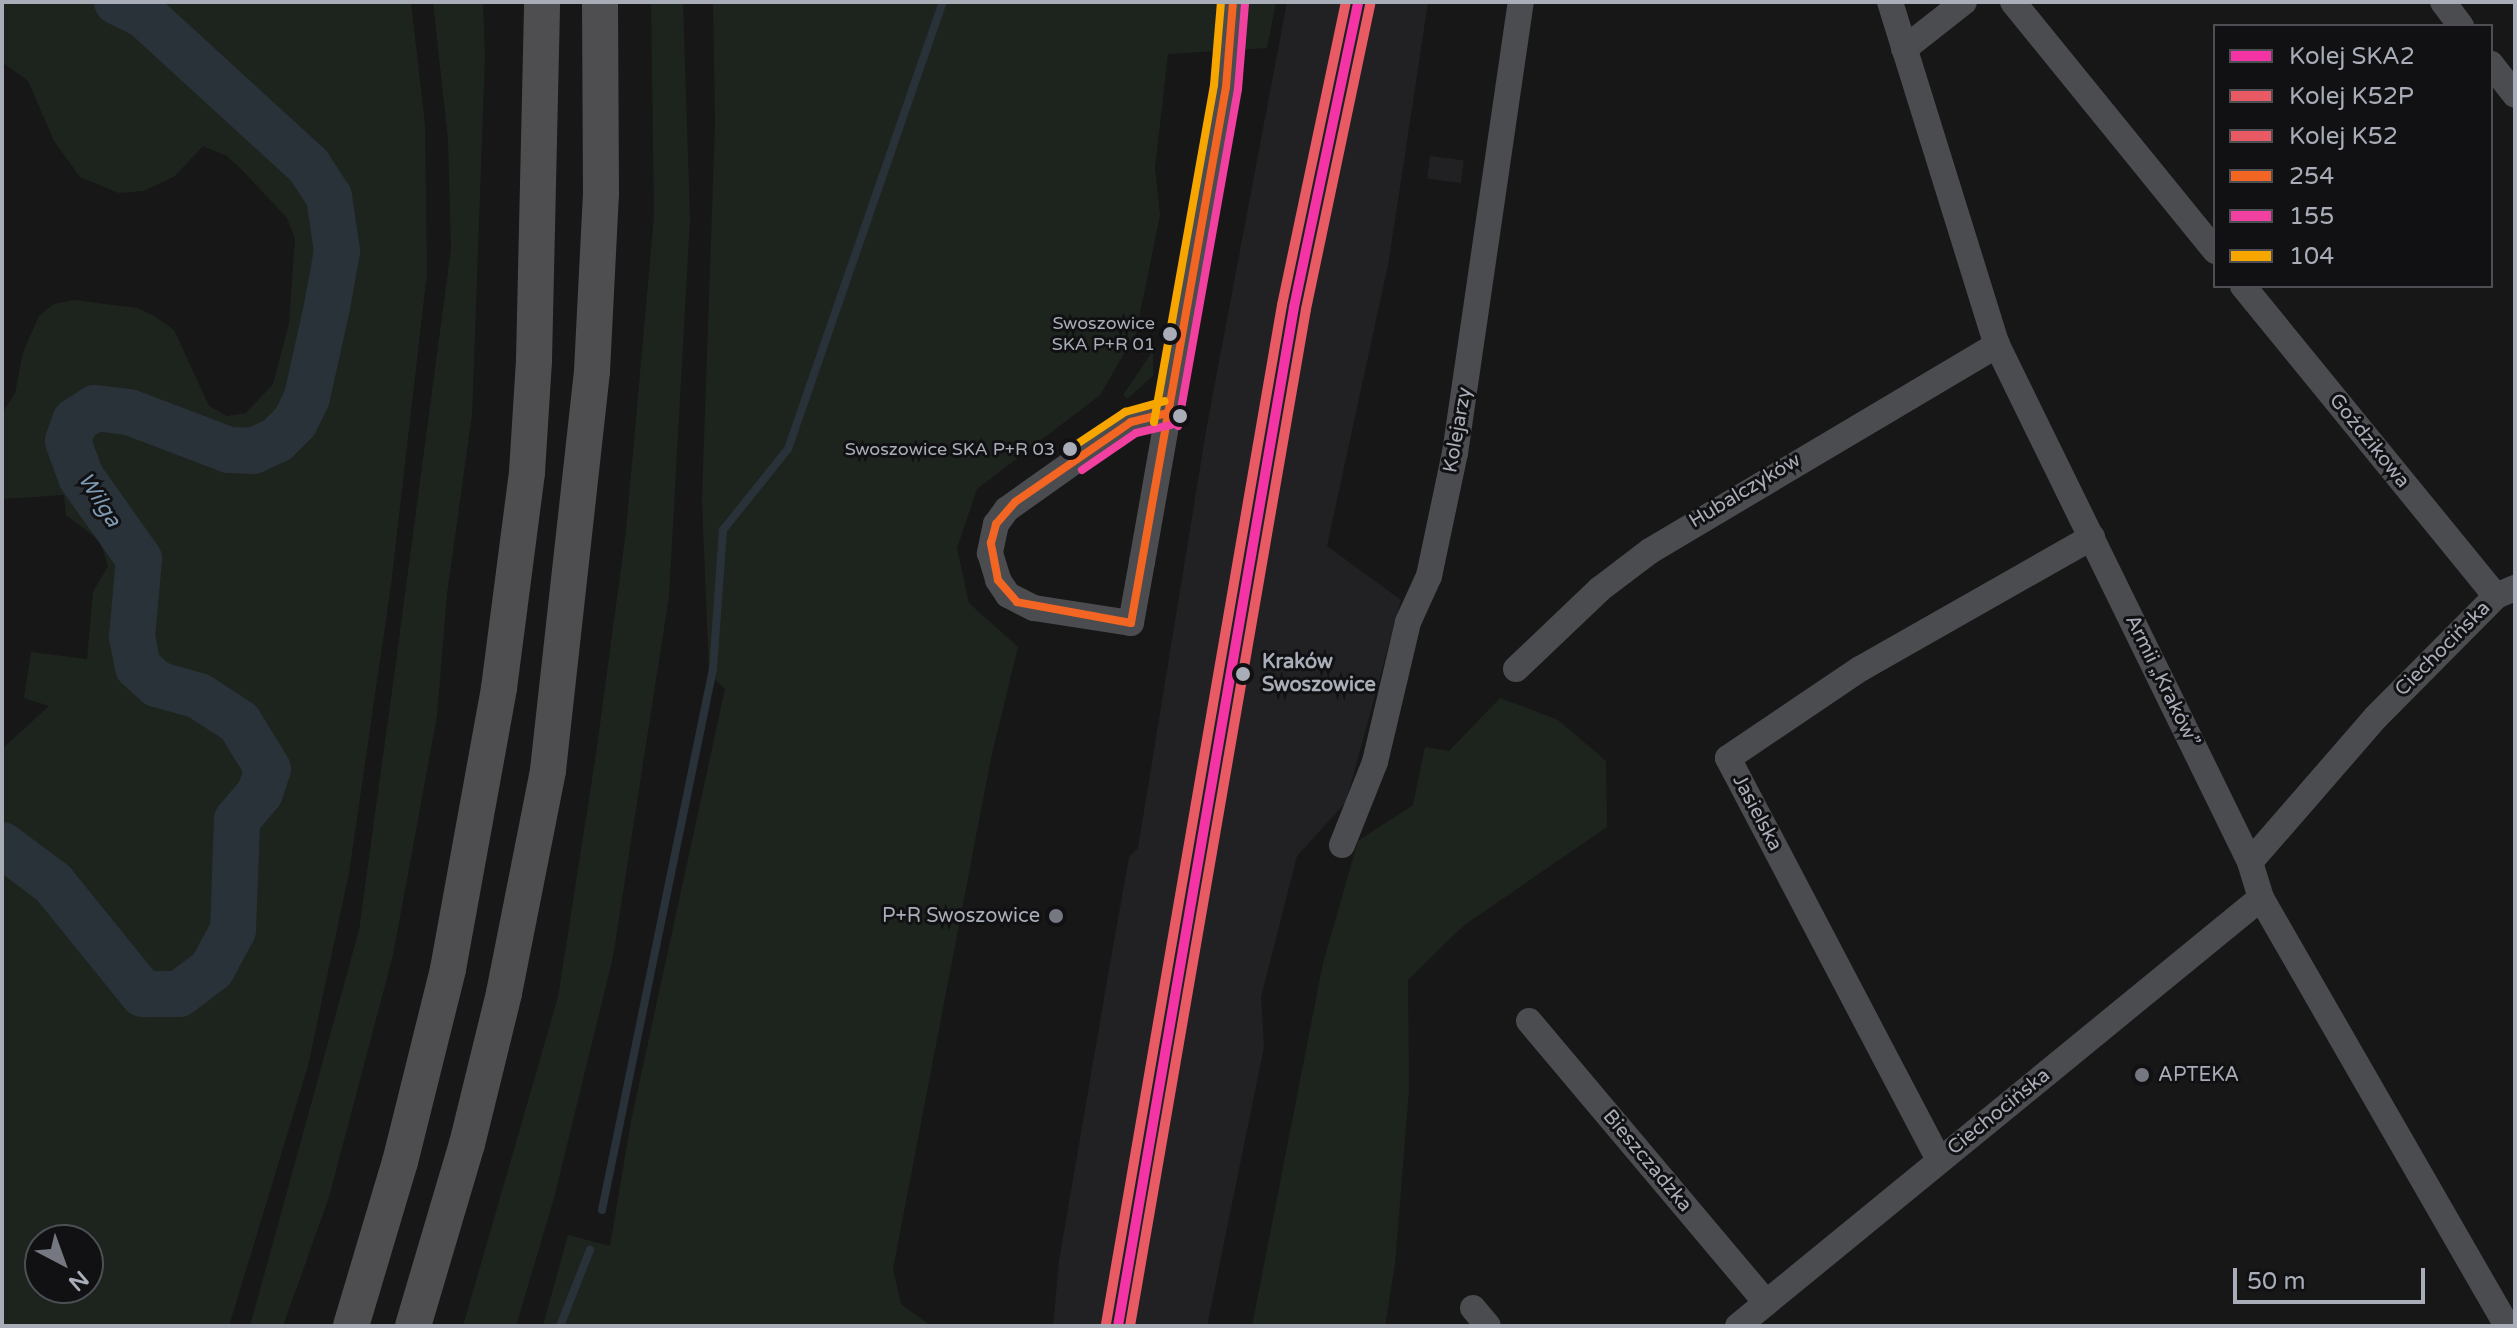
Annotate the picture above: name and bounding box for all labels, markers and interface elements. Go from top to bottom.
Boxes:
legend [2213,24,2493,288]
text: Kolej SKA2 [2289,42,2415,71]
text: Kolej K52P [2289,82,2414,111]
text: Kolej K52 [2289,122,2398,151]
text: 254 [2289,162,2334,191]
text: 155 [2289,202,2334,231]
text: 104 [2289,242,2334,271]
place label: Swoszowice SKA P+R 01 [1052,313,1155,356]
marker: Swoszowice SKA P+R 01 [1162,326,1178,342]
street label: Kolejarzy [1439,385,1477,475]
street label: Goździkowa [2324,389,2414,493]
unlabelled marker [1172,408,1188,424]
place label: Swoszowice SKA P+R 03 [845,438,1055,460]
marker: Swoszowice SKA P+R 03 [1062,441,1078,457]
street label: Hubalczyków [1685,448,1805,534]
water label: Wilga [72,468,126,532]
street label: Ciechocińska [2390,596,2496,702]
street label: Armii „Kraków” [2120,611,2204,751]
place label: Kraków Swoszowice [1262,650,1376,697]
marker: Kraków Swoszowice [1231,662,1255,686]
street label: Jasielska [1727,771,1787,855]
place label: P+R Swoszowice [882,904,1040,928]
marker: P+R Swoszowice [1047,907,1065,925]
street label: Ciechocińska [1943,1063,2055,1161]
place label: APTEKA [2158,1063,2239,1087]
marker: APTEKA [2133,1066,2151,1084]
street label: Bieszczadzka [1597,1105,1697,1217]
north arrow [24,1224,104,1304]
scale bar [2237,1252,2429,1302]
text: N [63,1265,94,1296]
text: 50 m [2247,1267,2305,1296]

